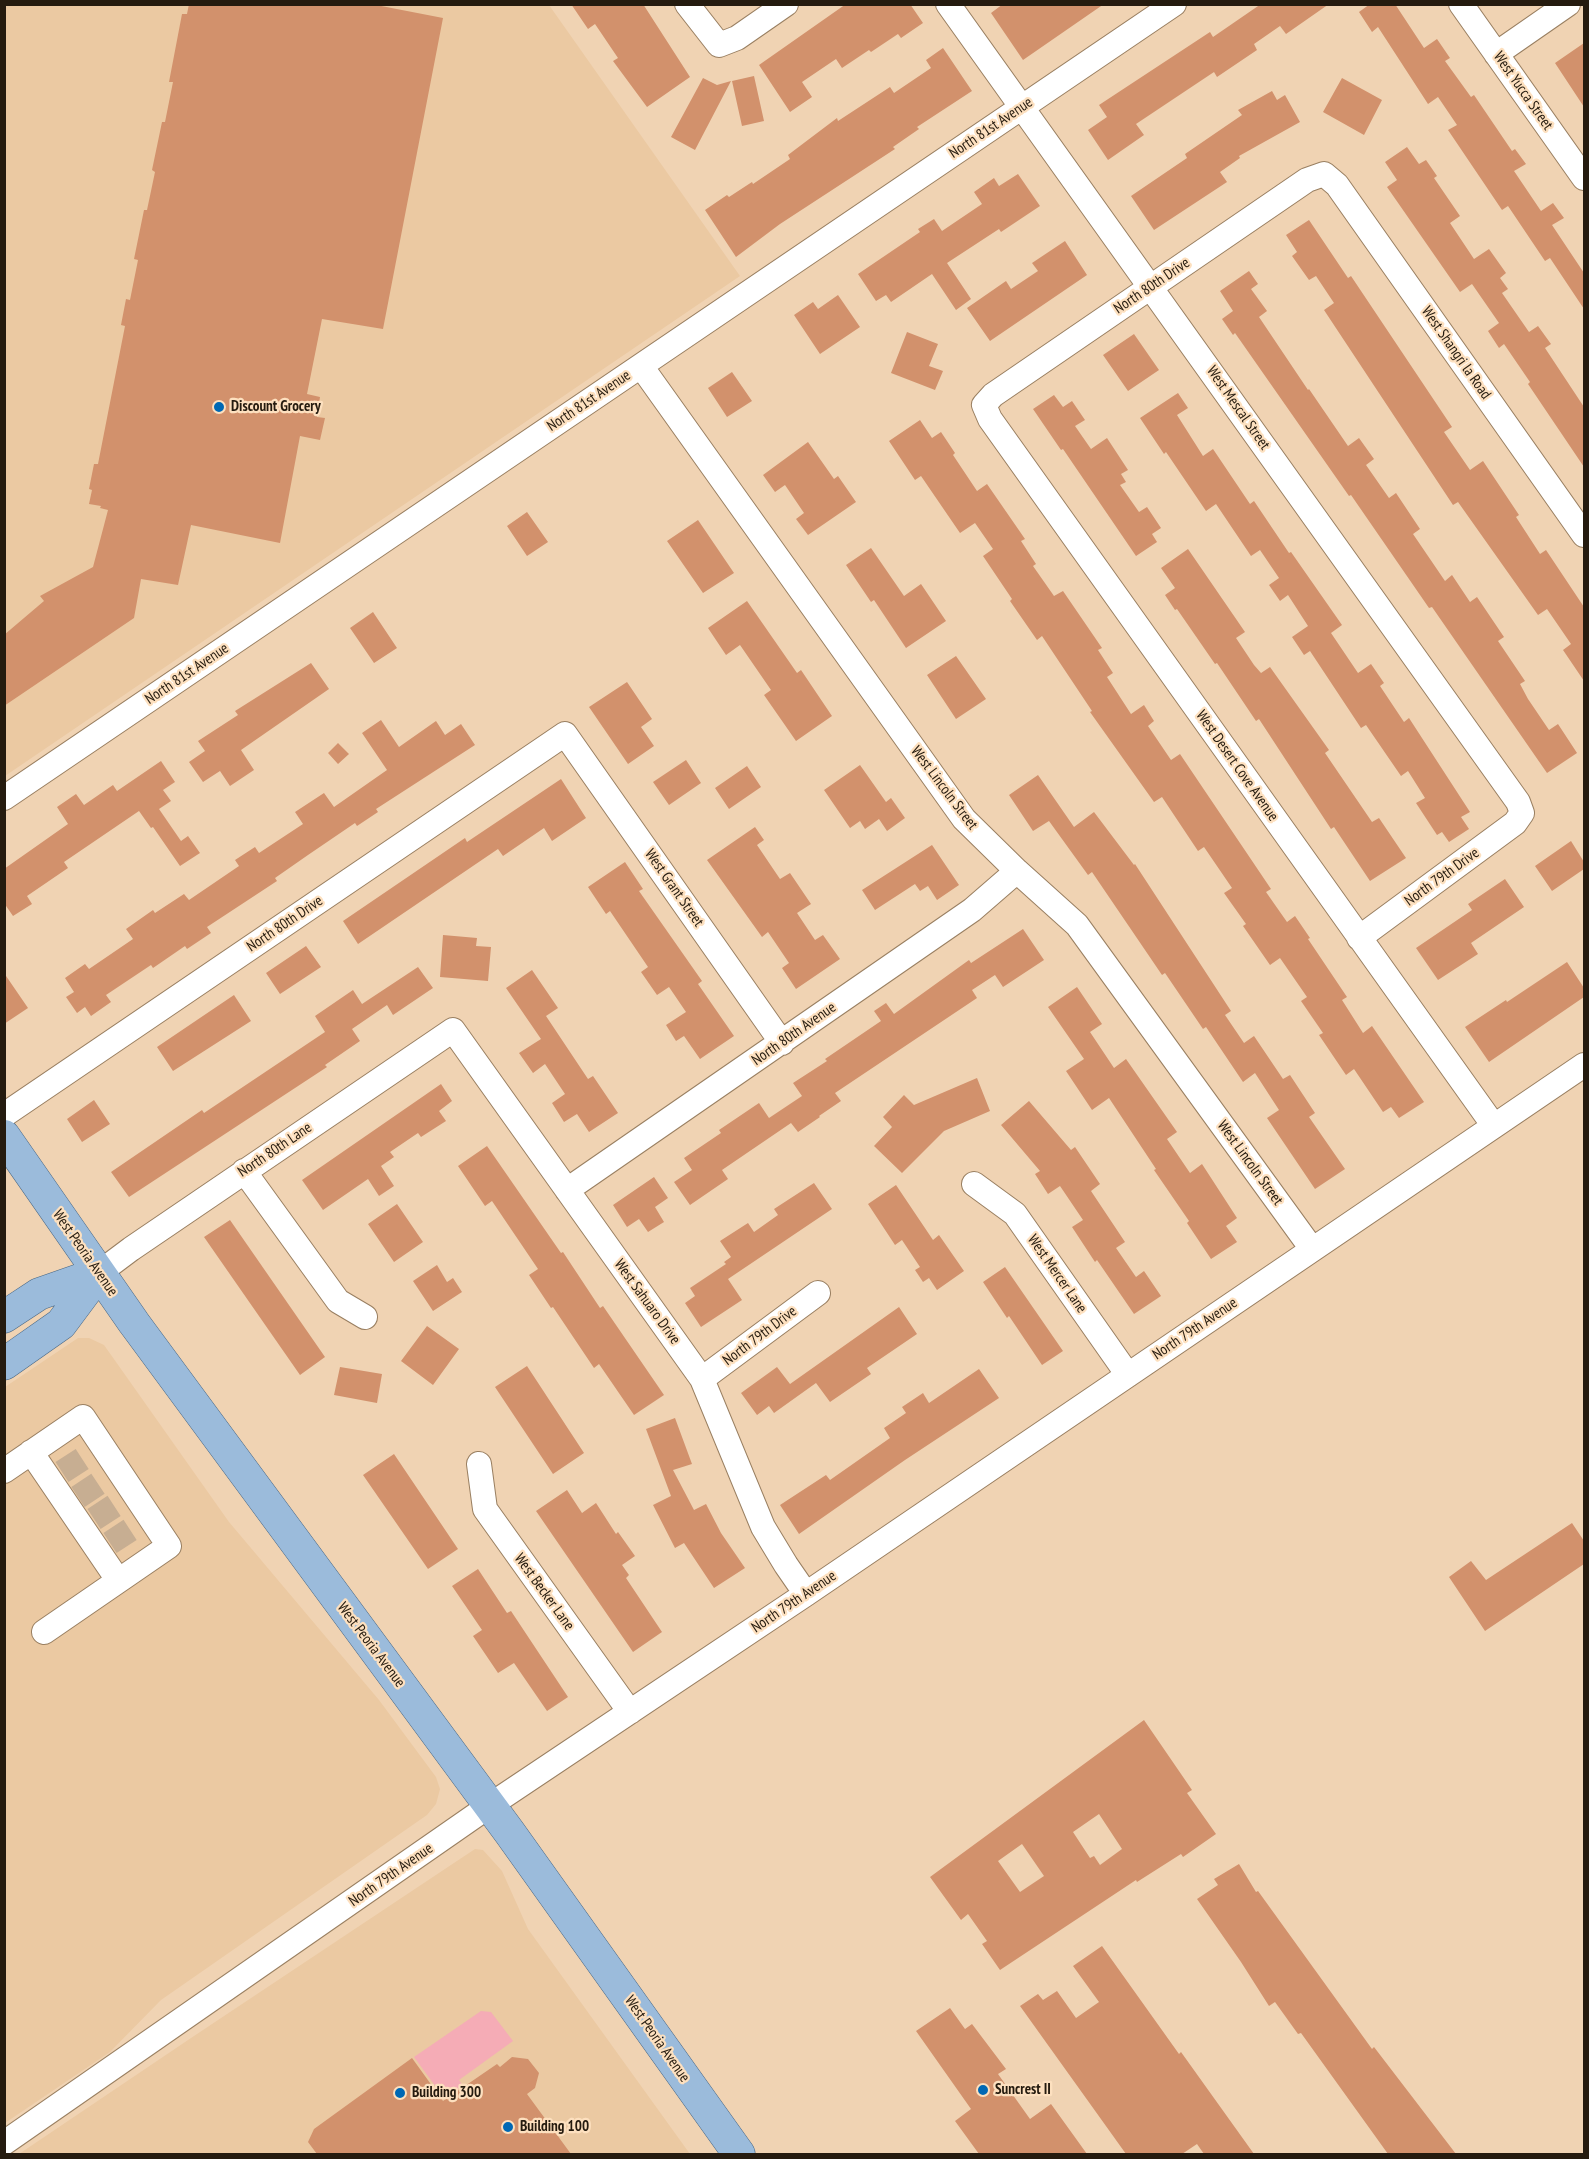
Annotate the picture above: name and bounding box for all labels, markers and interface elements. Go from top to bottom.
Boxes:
street label: West Yucca Street [1489,48,1557,134]
street label: North 81st Avenue [946,93,1036,163]
street label: North 80th Drive [1111,254,1193,318]
street label: West Shangri la Road [1417,303,1495,403]
street label: West Mescal Street [1203,363,1273,453]
street label: North 81st Avenue [544,366,634,436]
place label: Discount Grocery [231,398,321,416]
marker: Discount Grocery [212,400,226,414]
street label: North 81st Avenue [142,639,232,709]
street label: West Desert Cove Avenue [1192,707,1282,825]
street label: West Lincoln Street [907,743,981,833]
street label: North 79th Drive [1401,844,1483,910]
street label: West Grant Street [641,846,707,930]
street label: North 80th Drive [244,892,326,956]
street label: North 80th Avenue [749,998,839,1070]
street label: West Lincoln Street [1213,1117,1287,1209]
street label: North 80th Lane [235,1119,315,1181]
street label: West Peoria Avenue [49,1206,121,1300]
street label: West Mercer Lane [1023,1231,1091,1317]
street label: West Sahuaro Drive [610,1256,684,1348]
street label: North 79th Avenue [1149,1294,1241,1364]
street label: North 79th Drive [720,1302,800,1370]
street label: West Becker Lane [510,1550,578,1634]
street label: North 79th Avenue [748,1567,840,1637]
street label: West Peoria Avenue [333,1599,409,1691]
street label: North 79th Avenue [346,1839,436,1911]
street label: West Peoria Avenue [621,1992,693,2086]
place label: Suncrest II [995,2081,1051,2099]
marker: Suncrest II [976,2083,990,2097]
place label: Building 300 [412,2084,481,2102]
marker: Building 300 [393,2086,407,2100]
place label: Building 100 [520,2118,589,2136]
marker: Building 100 [501,2120,515,2134]

